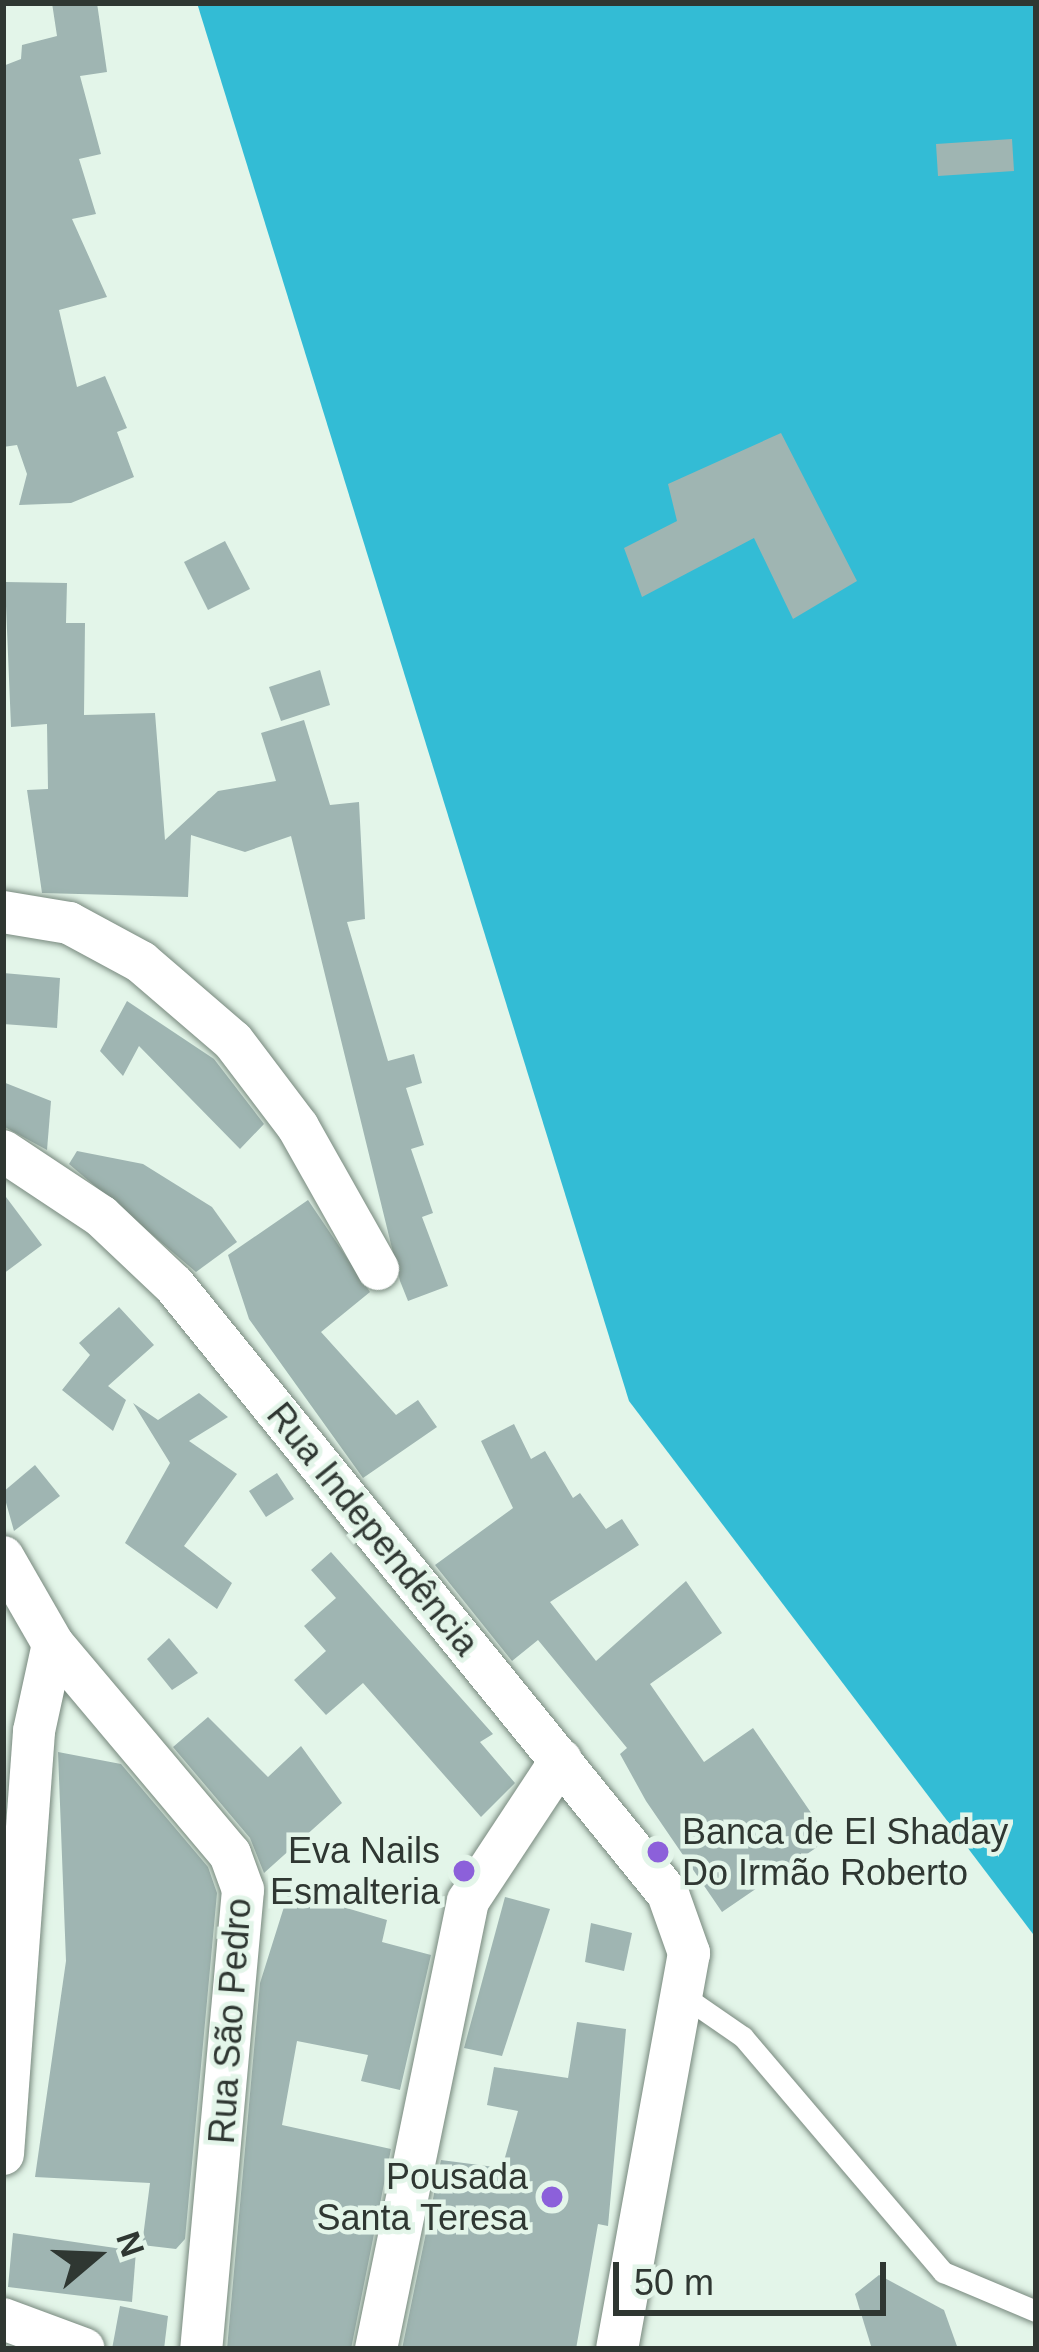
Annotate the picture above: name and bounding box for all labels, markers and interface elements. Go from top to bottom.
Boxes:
street label: Rua Independência [258,1394,488,1664]
place label: Banca de El Shaday Do Irmão Roberto [682,1809,1008,1894]
place label: Eva Nails Esmalteria [270,1828,440,1913]
marker: Banca de El Shaday Do Irmão Roberto [645,1839,671,1865]
marker: Eva Nails Esmalteria [451,1858,477,1884]
street label: Rua São Pedro [200,1897,260,2145]
place label: Pousada Santa Teresa [316,2154,528,2239]
marker: Pousada Santa Teresa [539,2184,565,2210]
north arrow [36,2196,156,2316]
text: N [109,2227,152,2261]
scale bar [619,2238,892,2312]
text: 50 m [634,2262,714,2303]

